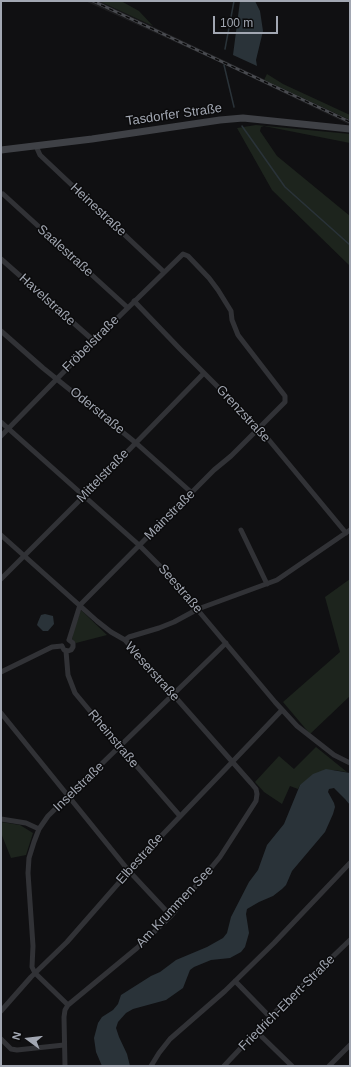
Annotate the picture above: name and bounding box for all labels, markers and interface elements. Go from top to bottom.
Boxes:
scale bar [215,8,280,34]
text: 100 m [220,16,253,30]
street label: Tasdorfer Straße [125,101,223,129]
street label: Heinestraße [67,180,129,240]
street label: Saalestraße [34,222,96,280]
street label: Havelstraße [16,271,78,329]
street label: Fröbelstraße [59,312,123,376]
street label: Grenzstraße [213,382,273,446]
street label: Oderstraße [67,384,127,438]
street label: Mittelstraße [74,446,132,506]
street label: Mainstraße [141,486,199,544]
street label: Seestraße [154,561,206,617]
street label: Weserstraße [121,639,183,705]
street label: Rheinstraße [84,707,142,771]
street label: Inselstraße [50,759,108,815]
street label: Elbestraße [113,830,167,888]
street label: Am Krummen See [133,863,217,951]
street label: Friedrich-Ebert-Straße [236,952,338,1054]
north arrow [8,1019,48,1059]
text: N [10,1031,23,1041]

